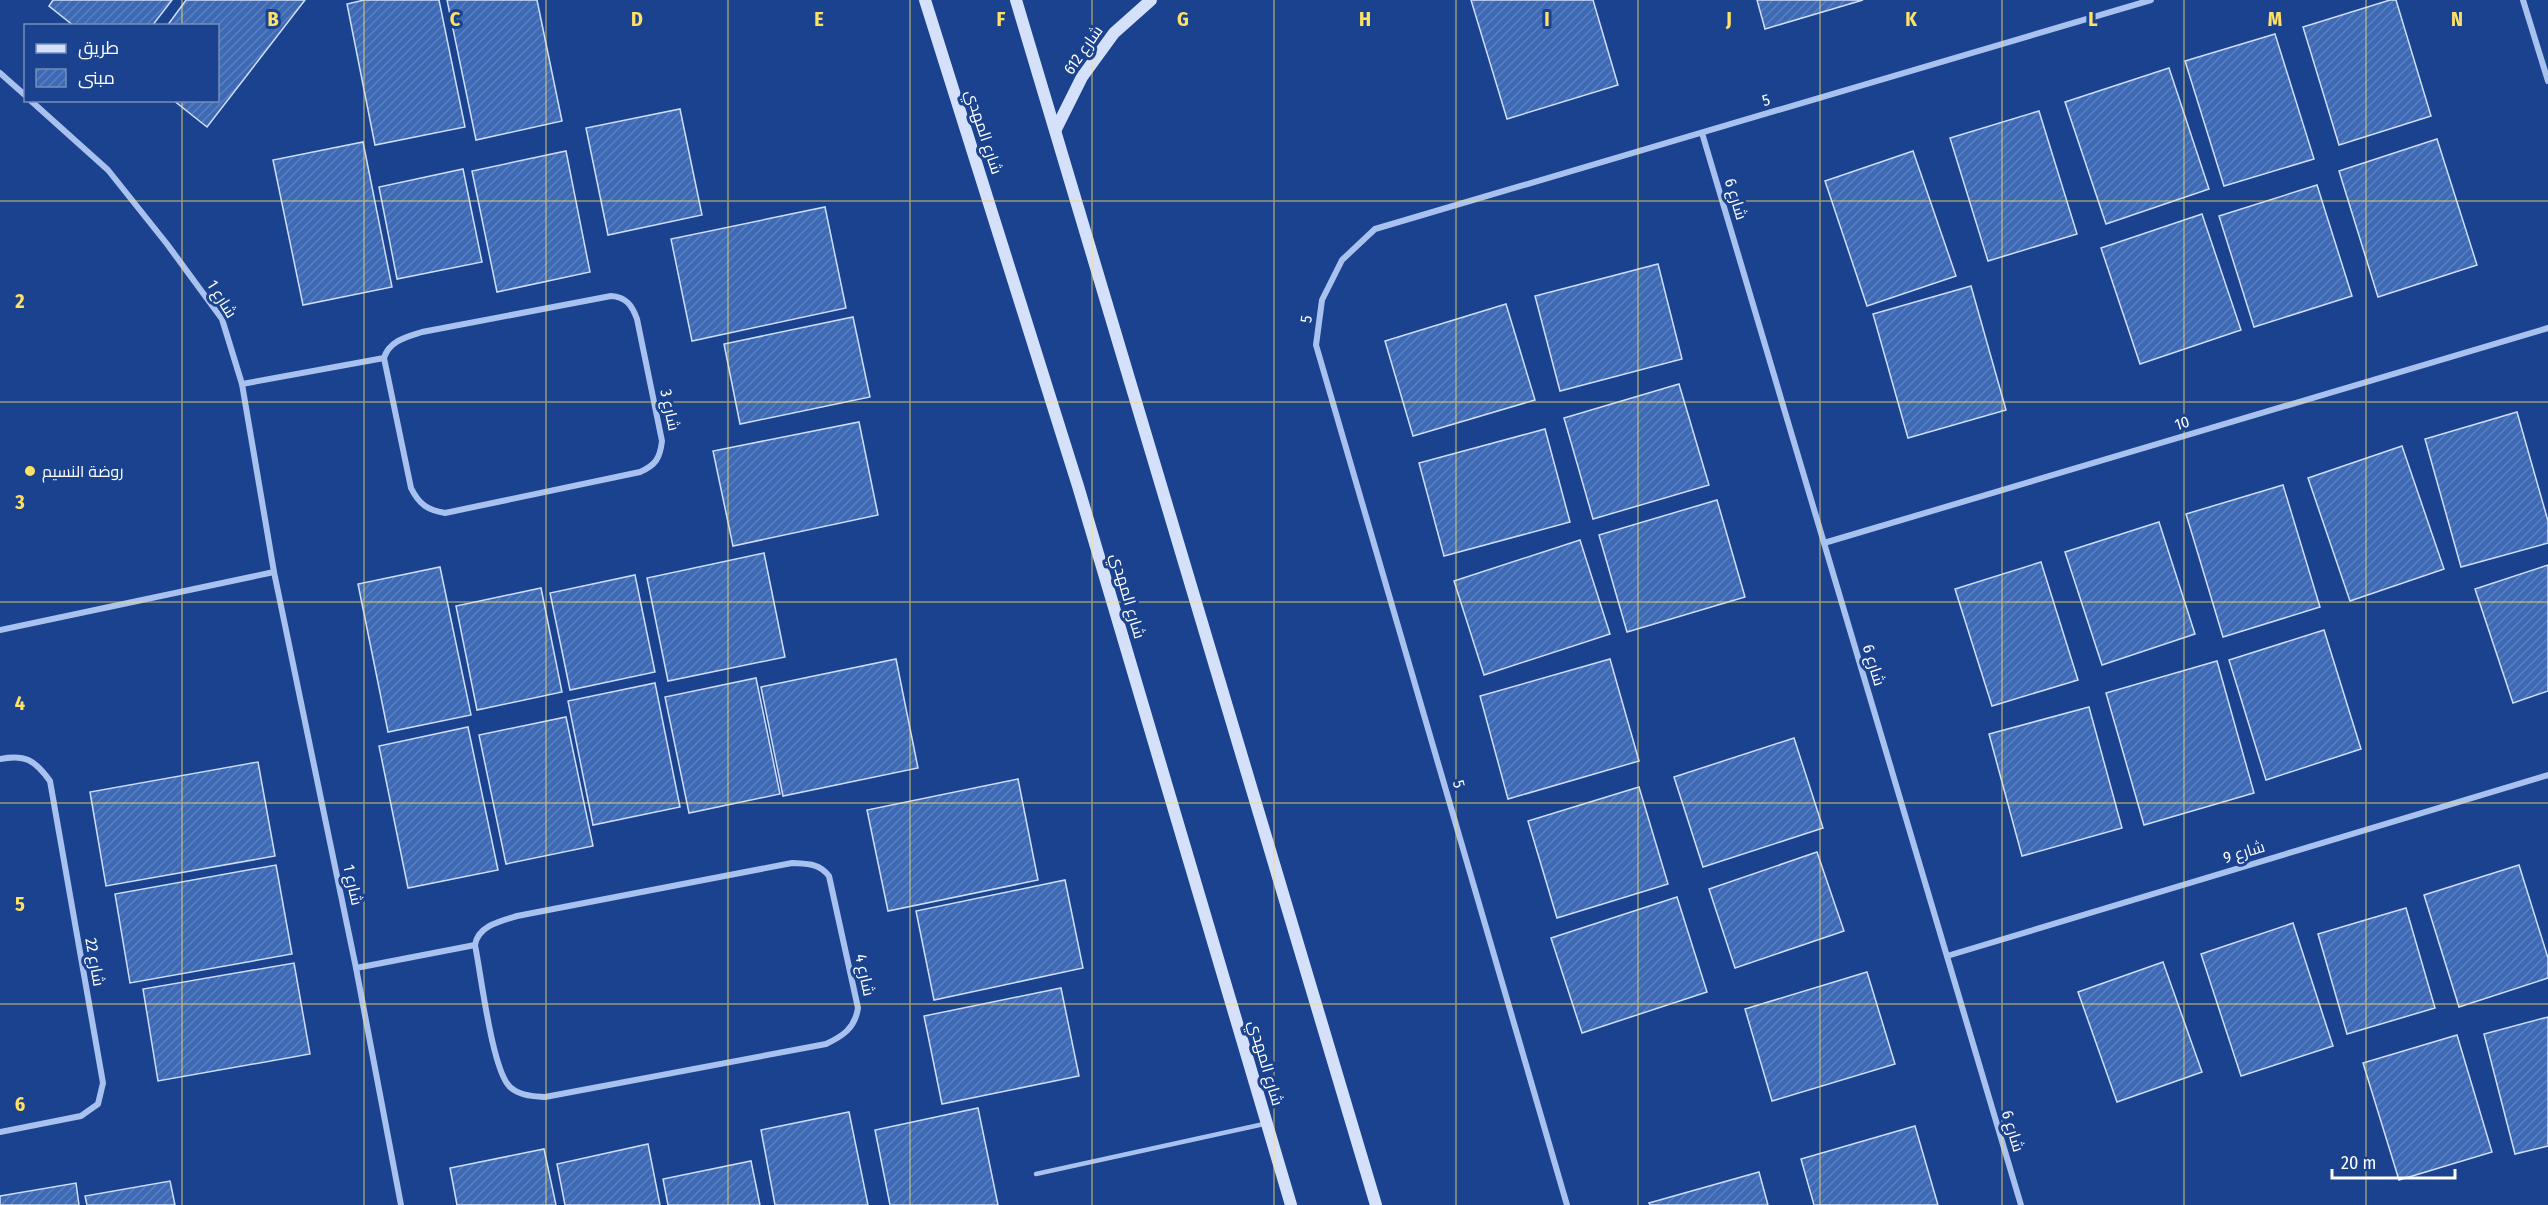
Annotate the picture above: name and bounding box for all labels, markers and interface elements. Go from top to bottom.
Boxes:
text: B [267,7,279,31]
text: C [450,7,461,31]
text: D [631,7,643,31]
text: E [814,7,824,31]
text: F [997,7,1006,31]
text: G [1177,7,1189,31]
text: H [1359,7,1371,31]
text: I [1544,7,1550,31]
text: J [1725,7,1732,31]
text: K [1905,7,1917,31]
text: L [2088,7,2098,31]
text: M [2268,7,2282,31]
text: N [2451,7,2463,31]
street label: شارع 612 [1059,22,1108,79]
legend [24,24,219,102]
text: طريق [78,37,119,60]
text: مبنى [78,67,115,89]
street label: شارع المهدي [958,87,1007,178]
street label: 5 [1760,90,1772,110]
street label: شارع 6 [1719,176,1751,223]
street label: شارع 1 [201,277,241,322]
text: 2 [14,289,25,313]
street label: 5 [1296,314,1316,324]
street label: شارع 3 [654,387,684,433]
street label: 10 [2172,412,2192,434]
place label: روضة النسيم [42,462,123,483]
marker: روضة النسيم [23,464,37,478]
text: 3 [14,490,25,514]
street label: شارع المهدي [1103,551,1149,642]
street label: شارع 6 [1857,642,1889,689]
text: 4 [15,691,25,715]
street label: 5 [1449,778,1469,790]
street label: شارع 9 [2221,837,2268,869]
street label: شارع 1 [337,863,367,907]
text: 5 [15,892,25,916]
street label: شارع 22 [79,936,109,988]
street label: شارع 4 [849,952,879,998]
street label: شارع المهدي [1241,1018,1287,1109]
text: 6 [15,1092,25,1116]
street label: شارع 6 [1996,1108,2028,1155]
scale bar [2332,1142,2455,1180]
text: 20 m [2341,1152,2376,1174]

